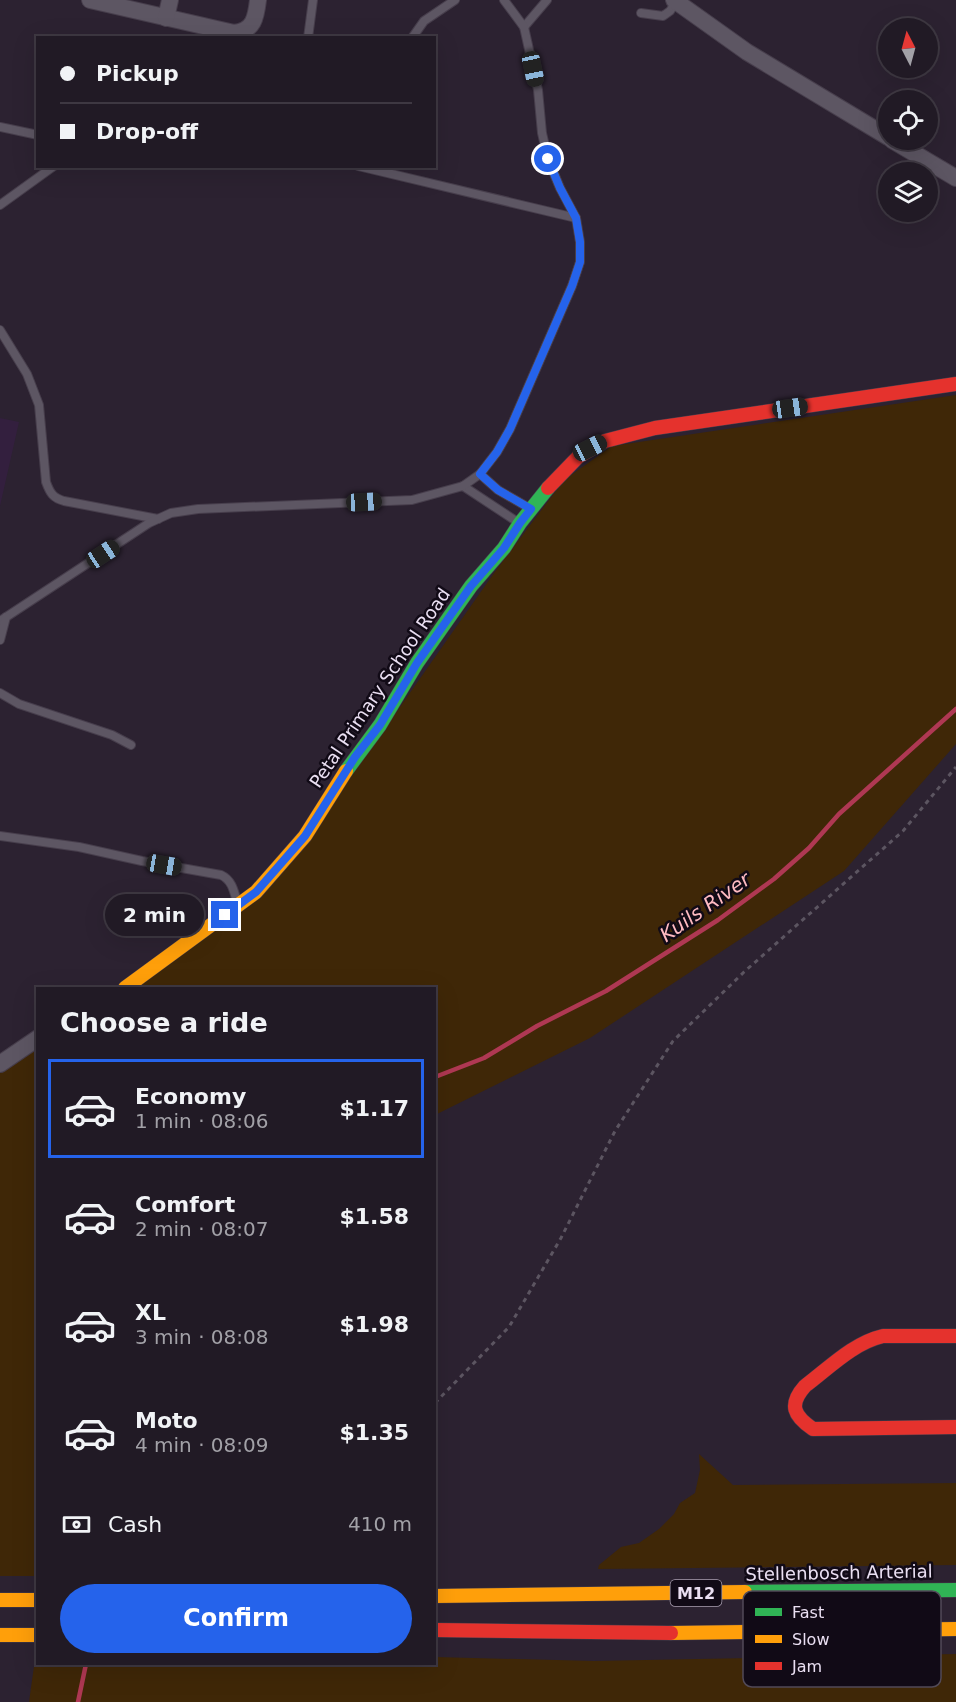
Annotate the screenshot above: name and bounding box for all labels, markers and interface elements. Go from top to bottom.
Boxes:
north arrow [878,18,938,78]
map controls [878,18,938,222]
car [520,50,546,88]
text: Pickup [96,61,179,86]
button: locate [878,90,938,150]
text: Drop-off [96,119,198,144]
route start [534,145,561,172]
button: layers [878,162,938,222]
car [771,397,809,419]
car [570,432,610,464]
car [346,492,382,512]
car [83,537,123,571]
street label: Petal Primary School Road [305,584,454,791]
car [145,853,183,877]
water label: Kuils River [655,866,756,947]
callout: 2 min [105,894,204,936]
route end [211,901,238,928]
text: 2 min [123,903,186,927]
text: Choose a ride [60,1007,268,1038]
icon: car [63,1082,117,1136]
text: Economy [135,1084,246,1109]
text: $1.17 [339,1096,409,1121]
text: 1 min · 08:06 [135,1109,269,1133]
icon: car [63,1190,117,1244]
text: Comfort [135,1192,235,1217]
text: $1.58 [339,1204,409,1229]
text: 2 min · 08:07 [135,1217,269,1241]
icon: car [63,1298,117,1352]
text: XL [135,1300,166,1325]
text: $1.98 [339,1312,409,1337]
text: 3 min · 08:08 [135,1325,269,1349]
icon: car [63,1406,117,1460]
text: Moto [135,1408,198,1433]
text: $1.35 [339,1420,409,1445]
text: 4 min · 08:09 [135,1433,269,1457]
icon: cash [60,1508,93,1541]
text: Cash [108,1512,162,1537]
text: 410 m [348,1512,412,1536]
street label: Stellenbosch Arterial [745,1560,933,1585]
road number: M12 [670,1580,722,1606]
button: Confirm [60,1584,412,1653]
legend [743,1591,941,1687]
text: Fast [792,1603,824,1622]
text: Slow [792,1630,829,1649]
text: Jam [791,1657,822,1676]

